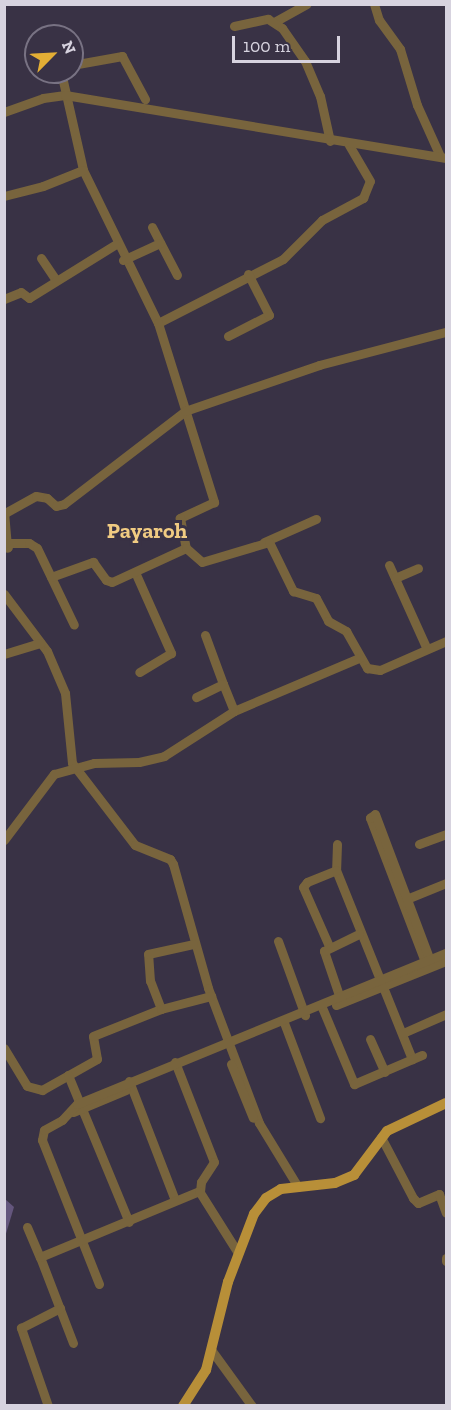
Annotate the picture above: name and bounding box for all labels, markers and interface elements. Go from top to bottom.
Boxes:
north arrow [24,24,84,84]
scale bar [235,24,343,62]
text: 100 m [243,35,290,57]
text: N [58,38,80,57]
district label: Payaroh [107,518,187,544]

